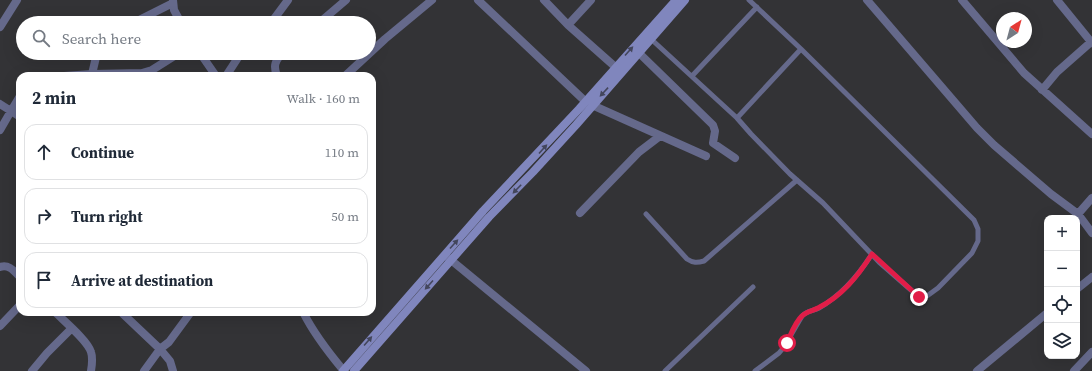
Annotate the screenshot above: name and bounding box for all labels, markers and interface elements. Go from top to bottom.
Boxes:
north arrow [996,12,1032,48]
search box [16,16,376,60]
icon: search [30,27,52,49]
text: Search here [62,28,141,49]
one-way arrow [625,46,634,57]
text: 2 min [32,86,76,110]
one-way arrow [599,87,609,97]
text: Walk · 160 m [287,90,360,107]
icon: ahead [33,141,55,163]
text: Continue [71,142,134,163]
text: 110 m [325,144,359,161]
one-way arrow [538,144,547,153]
one-way arrow [512,184,522,194]
icon: right [33,205,55,227]
text: Turn right [71,206,143,227]
text: 50 m [331,208,359,225]
map controls [1044,215,1080,359]
button: + [1044,215,1080,251]
one-way arrow [450,238,459,249]
button: − [1044,251,1080,287]
icon: arrive [33,269,55,291]
text: Arrive at destination [71,270,213,291]
one-way arrow [425,280,434,290]
button: locate [1044,287,1080,323]
route end [910,288,928,306]
button: layers [1044,323,1080,359]
route start [778,334,796,352]
one-way arrow [364,336,373,346]

